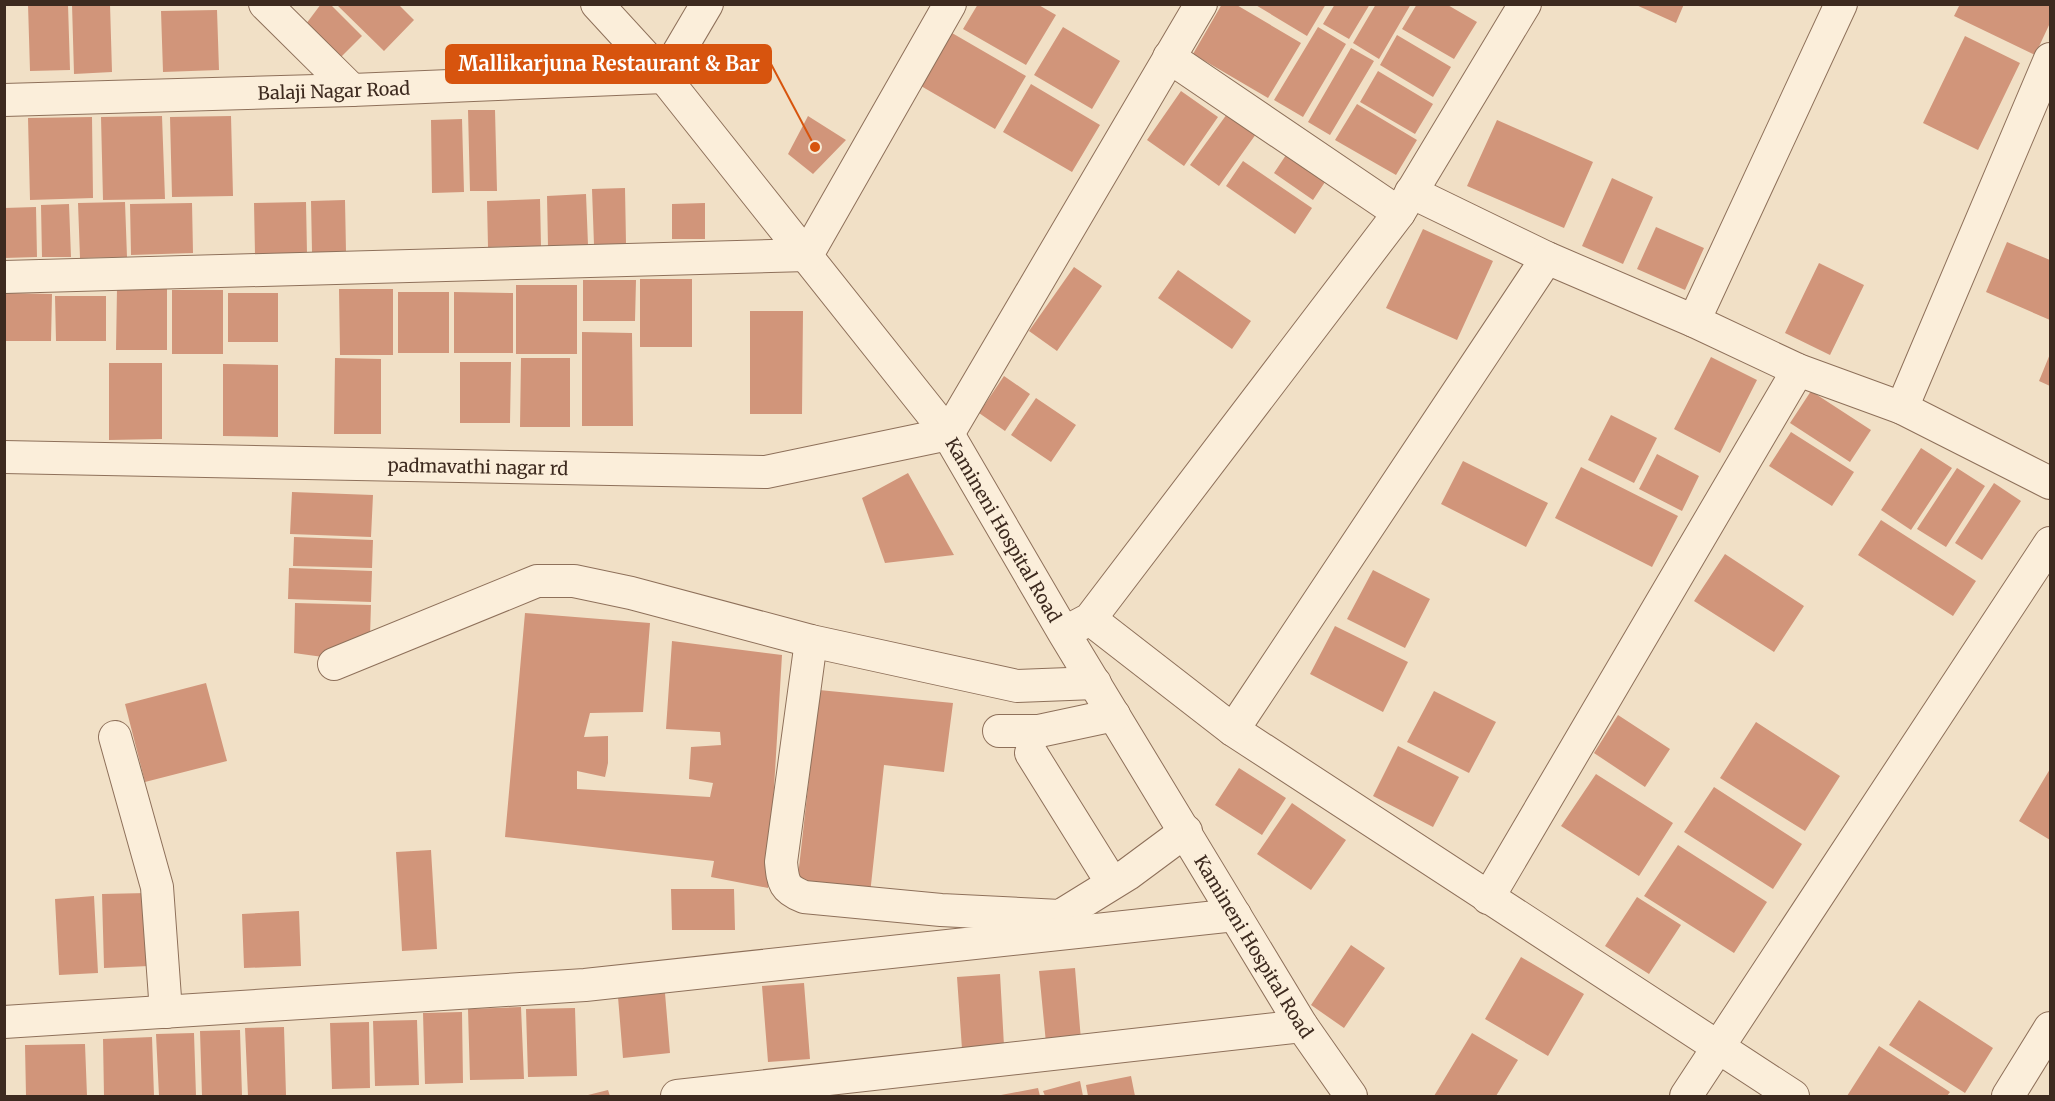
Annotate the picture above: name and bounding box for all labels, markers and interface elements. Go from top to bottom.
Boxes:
callout: Mallikarjuna Restaurant & Bar [446,45,771,83]
text: Mallikarjuna Restaurant & Bar [458,51,760,76]
street label: Balaji Nagar Road [257,76,411,104]
street label: Kamineni Hospital Road [941,433,1067,626]
street label: padmavathi nagar rd [387,453,569,480]
street label: Kamineni Hospital Road [1190,851,1318,1043]

